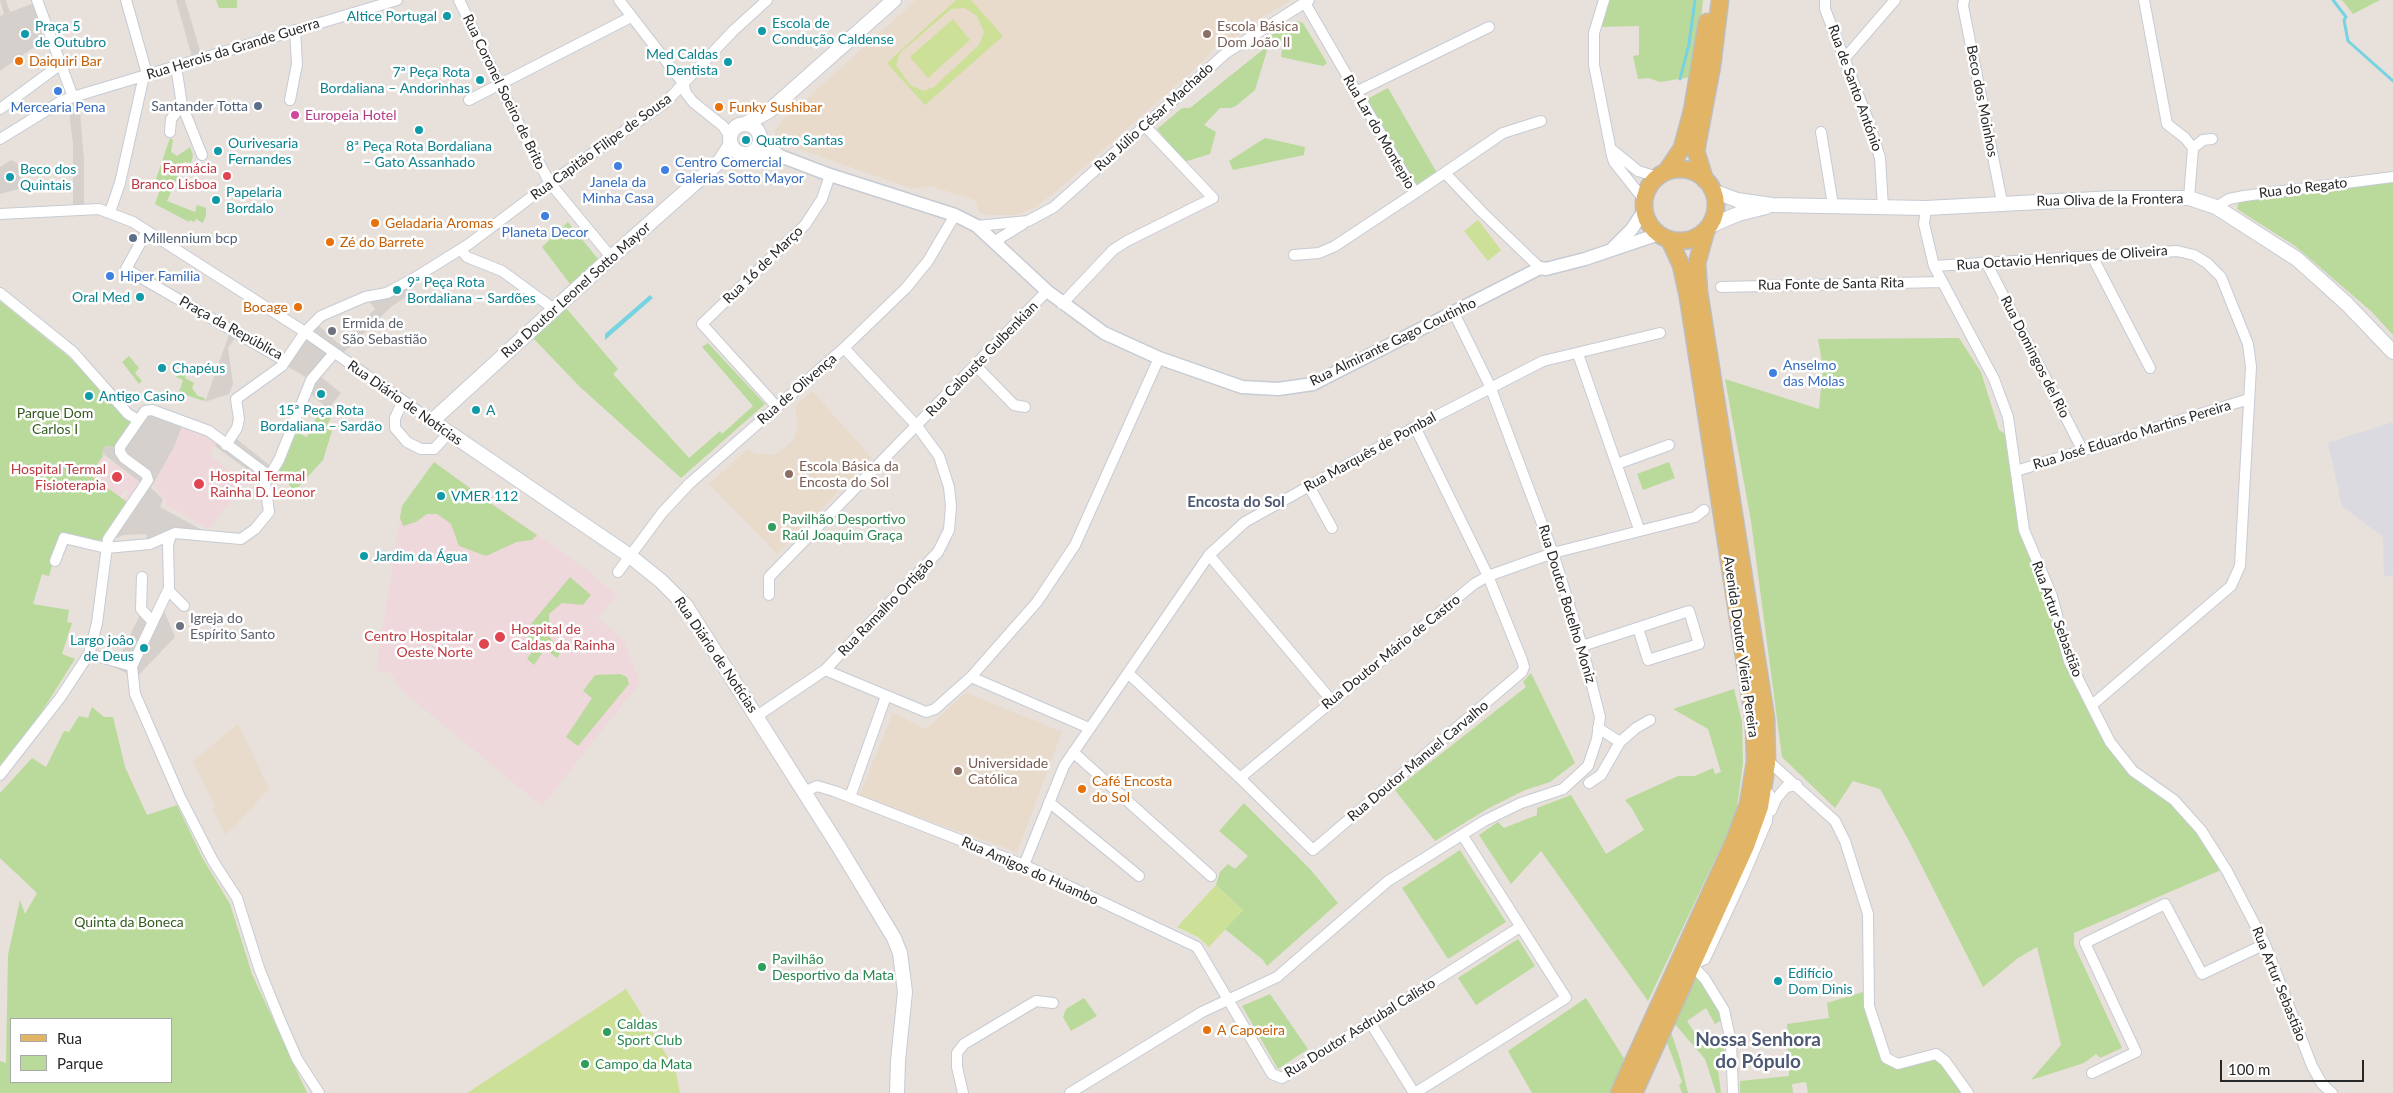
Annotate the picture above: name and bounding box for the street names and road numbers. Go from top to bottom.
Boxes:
street label: Rua Coronel Soeiro de Brito [459,12,549,172]
street label: Rua Herois da Grande Guerra [145,15,321,83]
street label: Rua de Santo António [1824,22,1886,154]
street label: Beco dos Moinhos [1963,44,2001,158]
street label: Rua Júlio César Machado [1091,59,1217,175]
street label: Rua Lar do Montepio [1339,72,1419,192]
street label: Rua Capitão Filipe de Sousa [527,90,675,204]
street label: Rua do Regato [2258,174,2348,202]
street label: Rua Oliva de la Frontera [2036,190,2184,210]
street label: Rua Doutor Leonel Sotto Mayor [498,219,654,361]
street label: Rua 16 de Março [720,223,806,307]
street label: Rua Octavio Henriques de Oliveira [1956,242,2168,274]
street label: Rua Fonte de Santa Rita [1758,274,1904,294]
street label: Praça da República [176,293,286,363]
street label: Rua Domingos del Rio [1997,293,2073,421]
street label: Rua Almirante Gago Coutinho [1307,294,1479,390]
street label: Rua Calouste Gulbenkian [923,298,1041,420]
street label: Rua de Olivença [754,350,840,428]
street label: Rua Diário de Notícias [344,357,466,449]
street label: Rua José Eduardo Martins Pereira [2031,397,2233,473]
street label: Rua Marquês de Pombal [1301,409,1439,495]
street label: Rua Doutor Botelho Moniz [1535,523,1599,685]
street label: Rua Ramalho Ortigão [835,554,937,660]
street label: Avenida Doutor Vieira Pereira [1720,555,1762,739]
street label: Rua Artur Sebastião [2028,559,2086,679]
street label: Rua Doutor Mário de Castro [1318,591,1464,713]
street label: Rua Diário de Notícias [671,594,761,716]
street label: Rua Doutor Manuel Carvalho [1344,697,1492,825]
street label: Rua Amigos do Huambo [959,833,1101,909]
street label: Rua Artur Sebastião [2248,924,2310,1044]
street label: Rua Doutor Asdrubal Calisto [1281,975,1439,1081]

